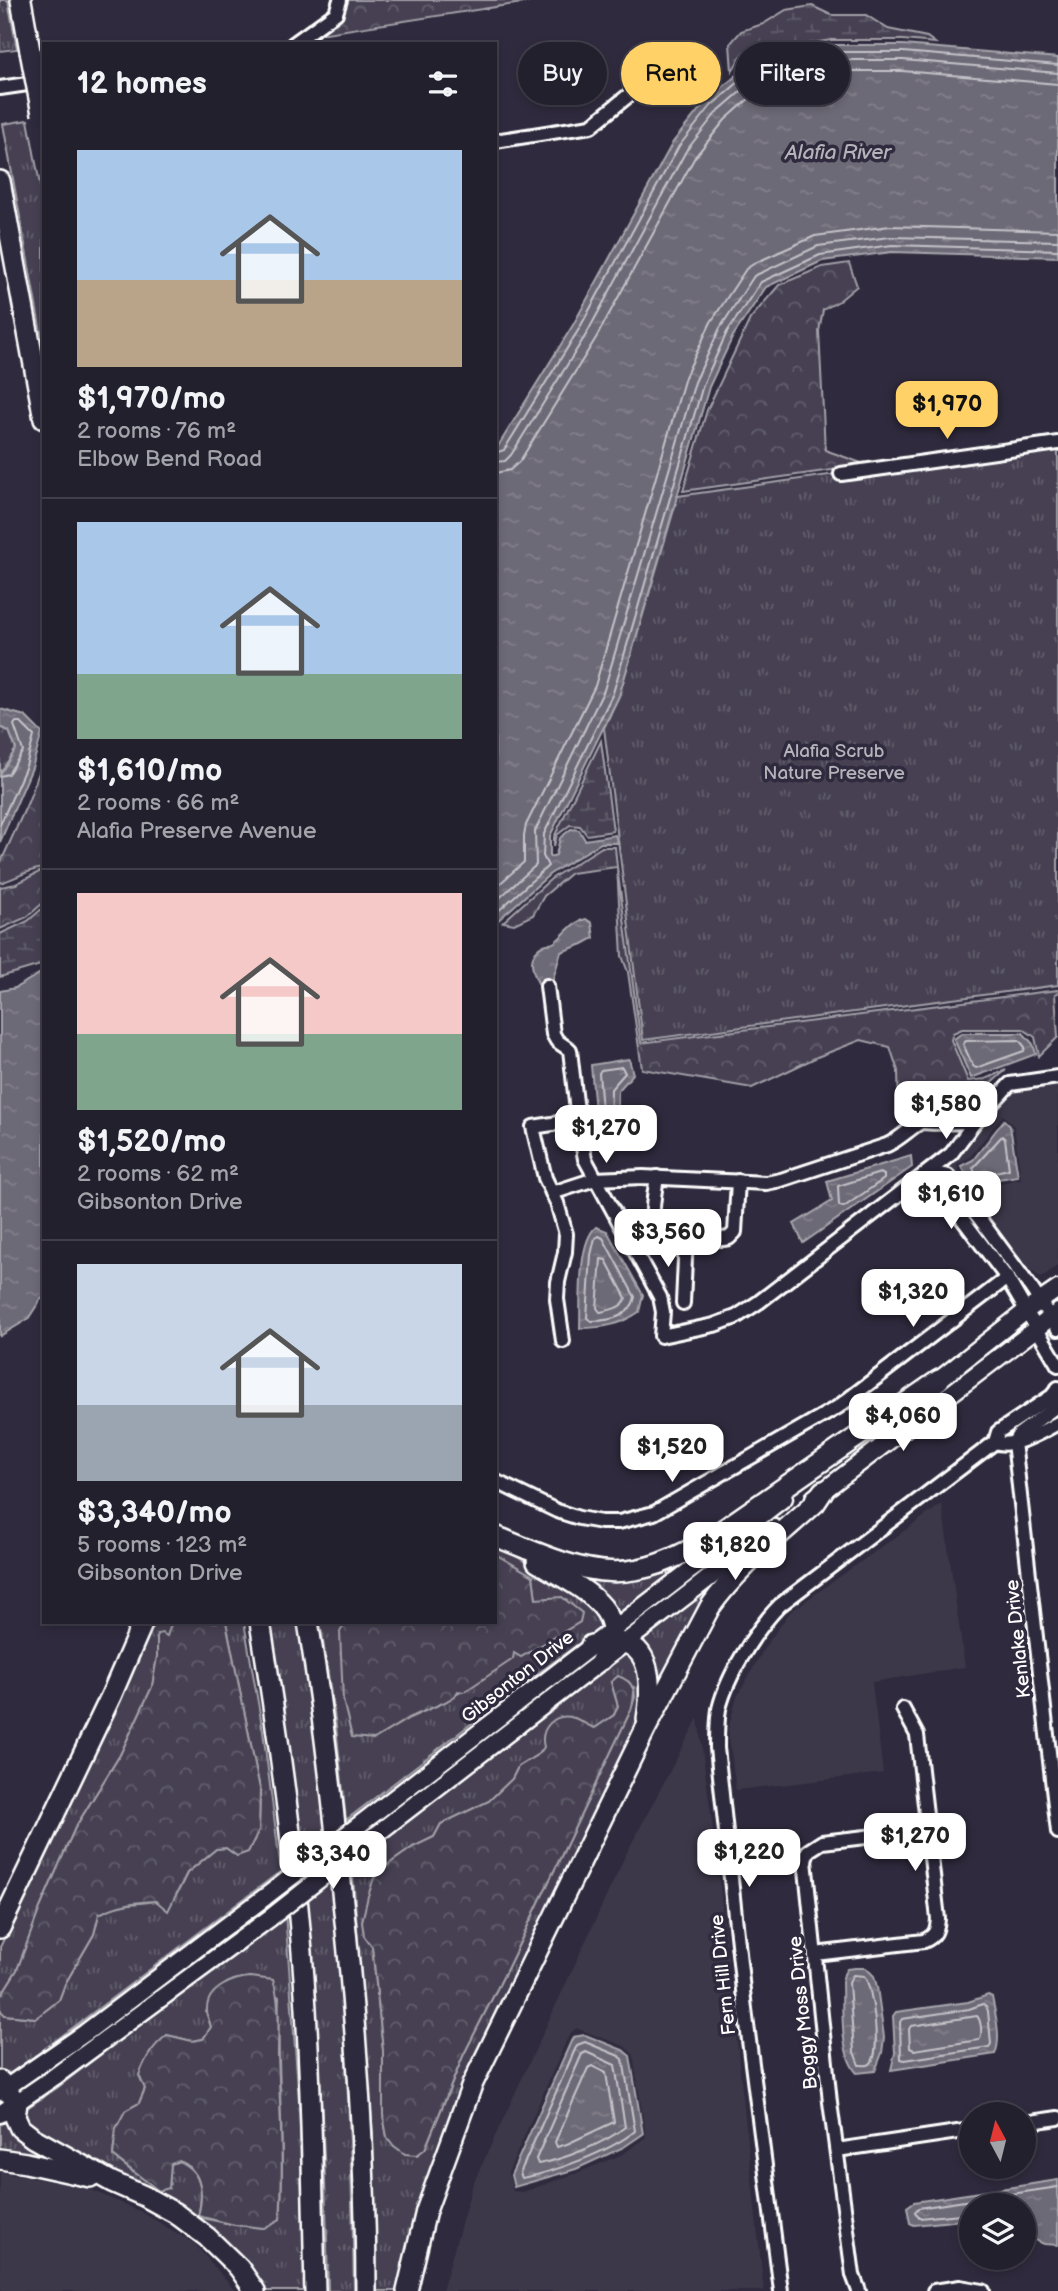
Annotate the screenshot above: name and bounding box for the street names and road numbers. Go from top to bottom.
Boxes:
street label: Kenlake Drive [1001,1578,1036,1699]
street label: Gibsonton Drive [457,1626,579,1728]
street label: Fern Hill Drive [706,1913,741,2036]
street label: Boggy Moss Drive [784,1935,823,2091]

